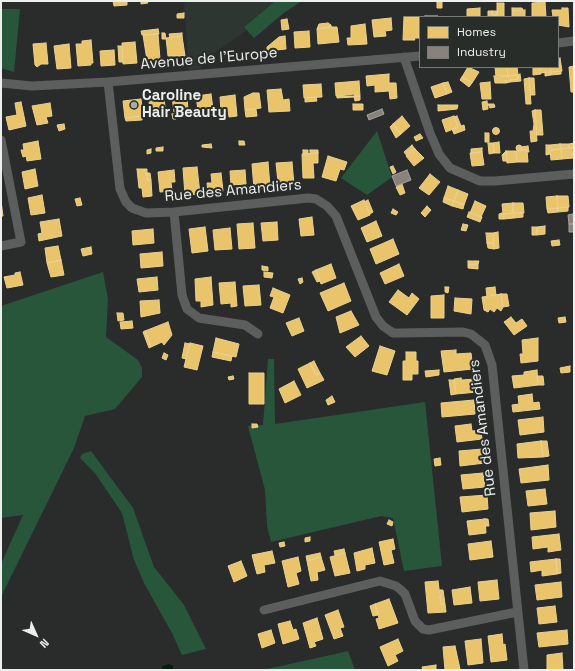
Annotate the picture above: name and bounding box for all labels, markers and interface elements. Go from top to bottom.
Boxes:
legend [419,16,559,68]
text: Homes [457,24,496,40]
street label: Avenue de l'Europe [140,44,278,74]
text: Industry [457,44,506,60]
place label: Caroline Hair Beauty [142,87,227,122]
marker: Caroline Hair Beauty [129,100,139,110]
street label: Rue des Amandiers [164,176,302,206]
street label: Rue des Amandiers [466,359,500,497]
north arrow [16,615,56,655]
text: N [37,636,52,651]

